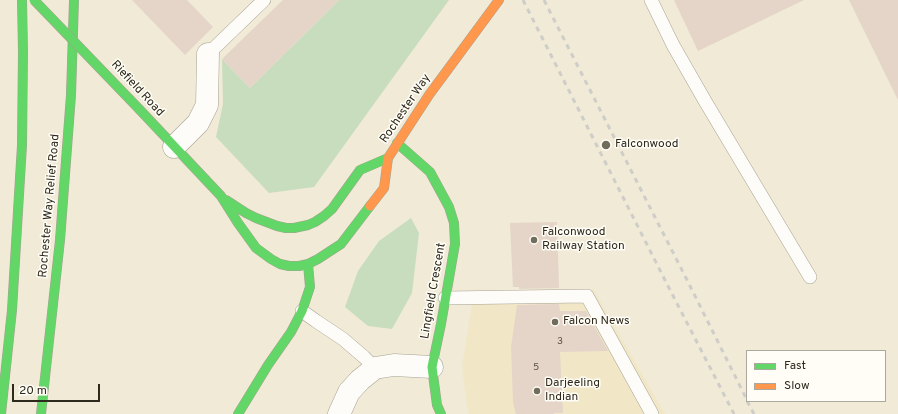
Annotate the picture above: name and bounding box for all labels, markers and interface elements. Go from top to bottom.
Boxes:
street label: Riefield Road [107,58,167,120]
street label: Rochester Way [378,72,434,146]
street label: Rochester Way Relief Road [37,134,63,278]
place label: Falconwood [615,138,679,152]
marker: Falconwood [600,139,612,151]
place label: Falconwood Railway Station [542,226,625,254]
marker: Falconwood Railway Station [529,235,539,245]
street label: Lingfield Crescent [418,242,450,340]
place label: Falcon News [563,315,630,329]
marker: Falcon News [550,317,560,327]
house number: 3 [557,336,563,348]
legend [746,350,886,402]
text: Fast [784,358,806,374]
house number: 5 [533,362,539,374]
scale bar [14,376,102,402]
place label: Darjeeling Indian [545,377,600,405]
text: Slow [784,378,810,394]
text: 20 m [19,383,47,399]
marker: Darjeeling Indian [532,386,542,396]

